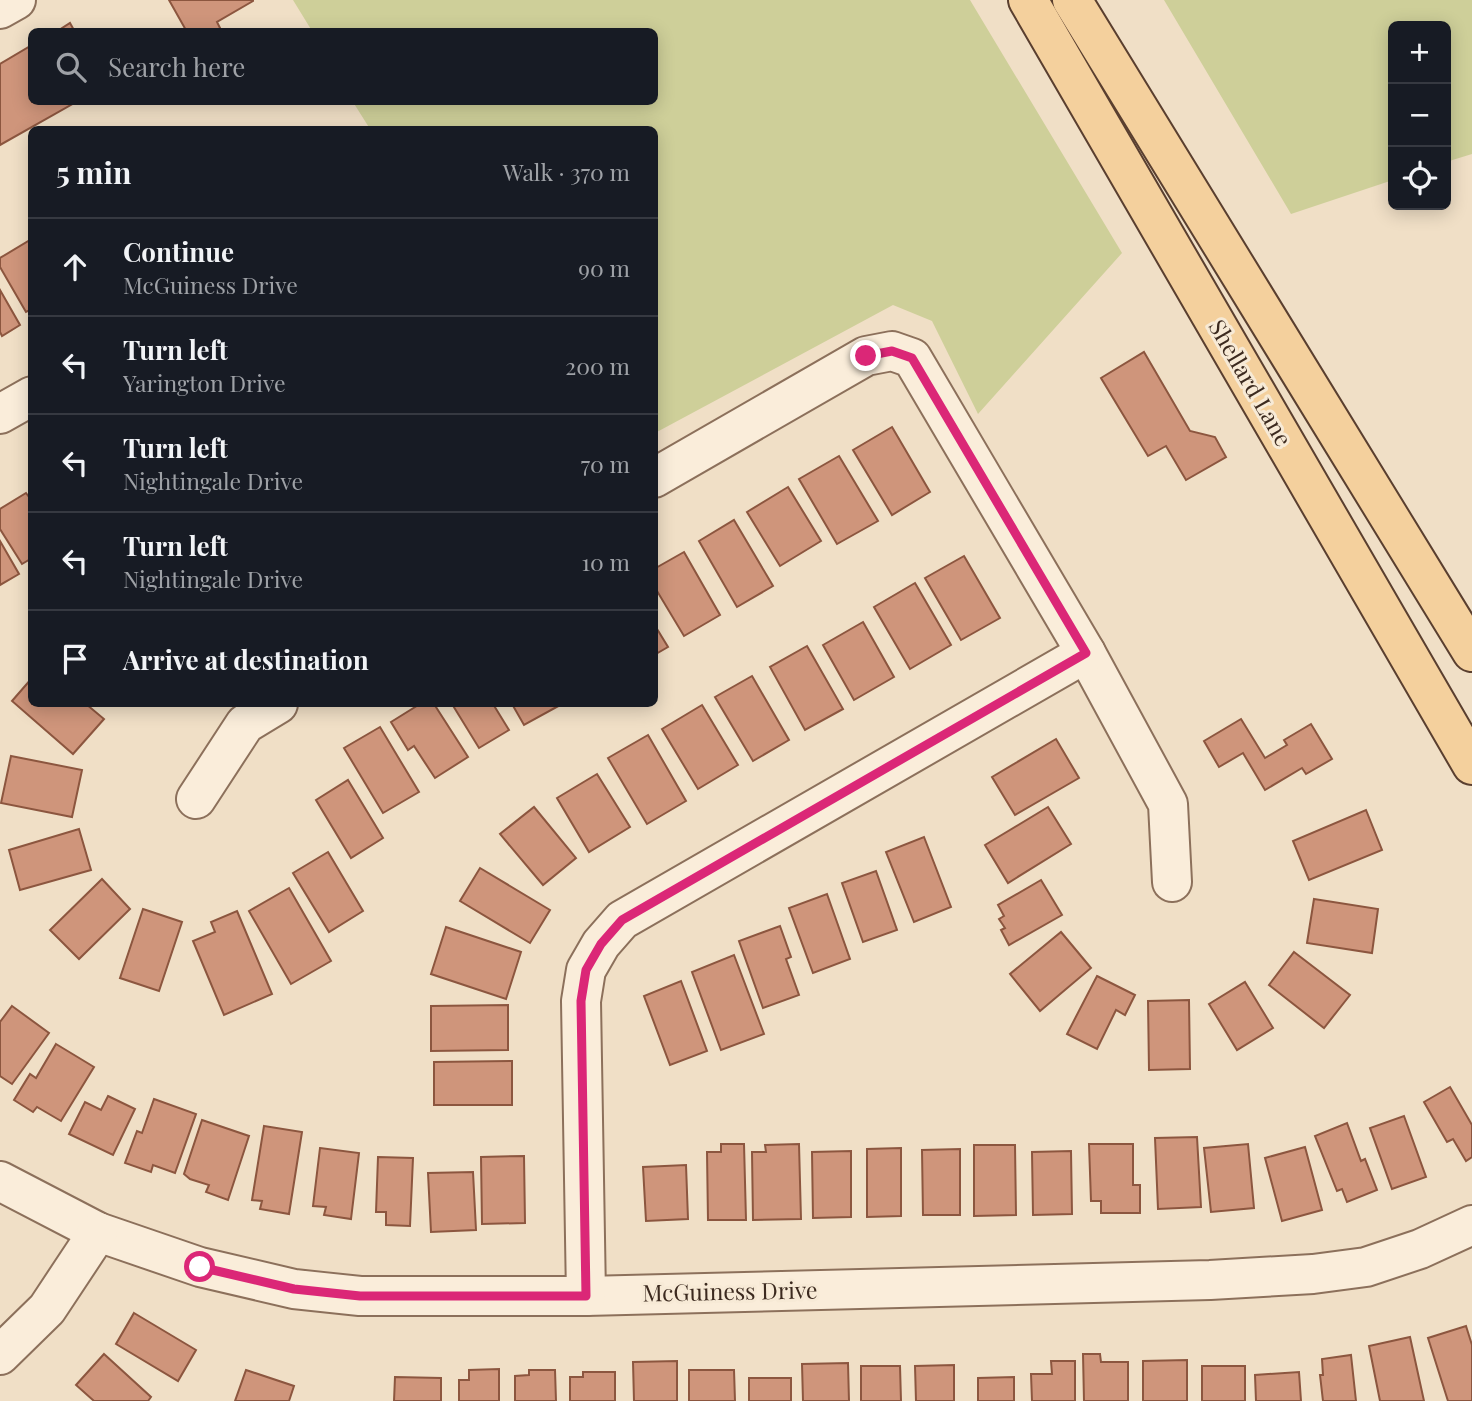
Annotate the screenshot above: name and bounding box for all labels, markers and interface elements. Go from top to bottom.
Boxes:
map controls [1388,21,1451,210]
button: + [1388,21,1451,84]
search box [28,28,658,105]
icon: search [52,48,90,86]
text: Search here [108,49,245,84]
button: − [1388,84,1451,147]
button: locate [1388,147,1451,210]
text: 5 min [56,152,131,192]
text: Walk · 370 m [503,156,630,187]
text: Continue [123,234,234,269]
icon: ahead [56,248,94,286]
text: 90 m [578,252,630,283]
text: McGuiness Drive [123,269,298,300]
street label: Shellard Lane [1203,313,1300,451]
text: Turn left [123,332,228,367]
route end [850,340,881,371]
icon: left [56,346,94,384]
text: 200 m [565,350,630,381]
text: Yarington Drive [123,367,286,398]
text: Turn left [123,430,228,465]
icon: left [56,444,94,482]
text: 70 m [581,448,630,479]
text: Nightingale Drive [123,465,303,496]
text: Turn left [123,528,228,563]
icon: left [56,542,94,580]
text: 10 m [582,546,630,577]
text: Nightingale Drive [123,563,303,594]
icon: arrive [56,640,94,678]
text: Arrive at destination [123,642,369,677]
route start [184,1251,215,1282]
street label: McGuiness Drive [642,1273,818,1308]

